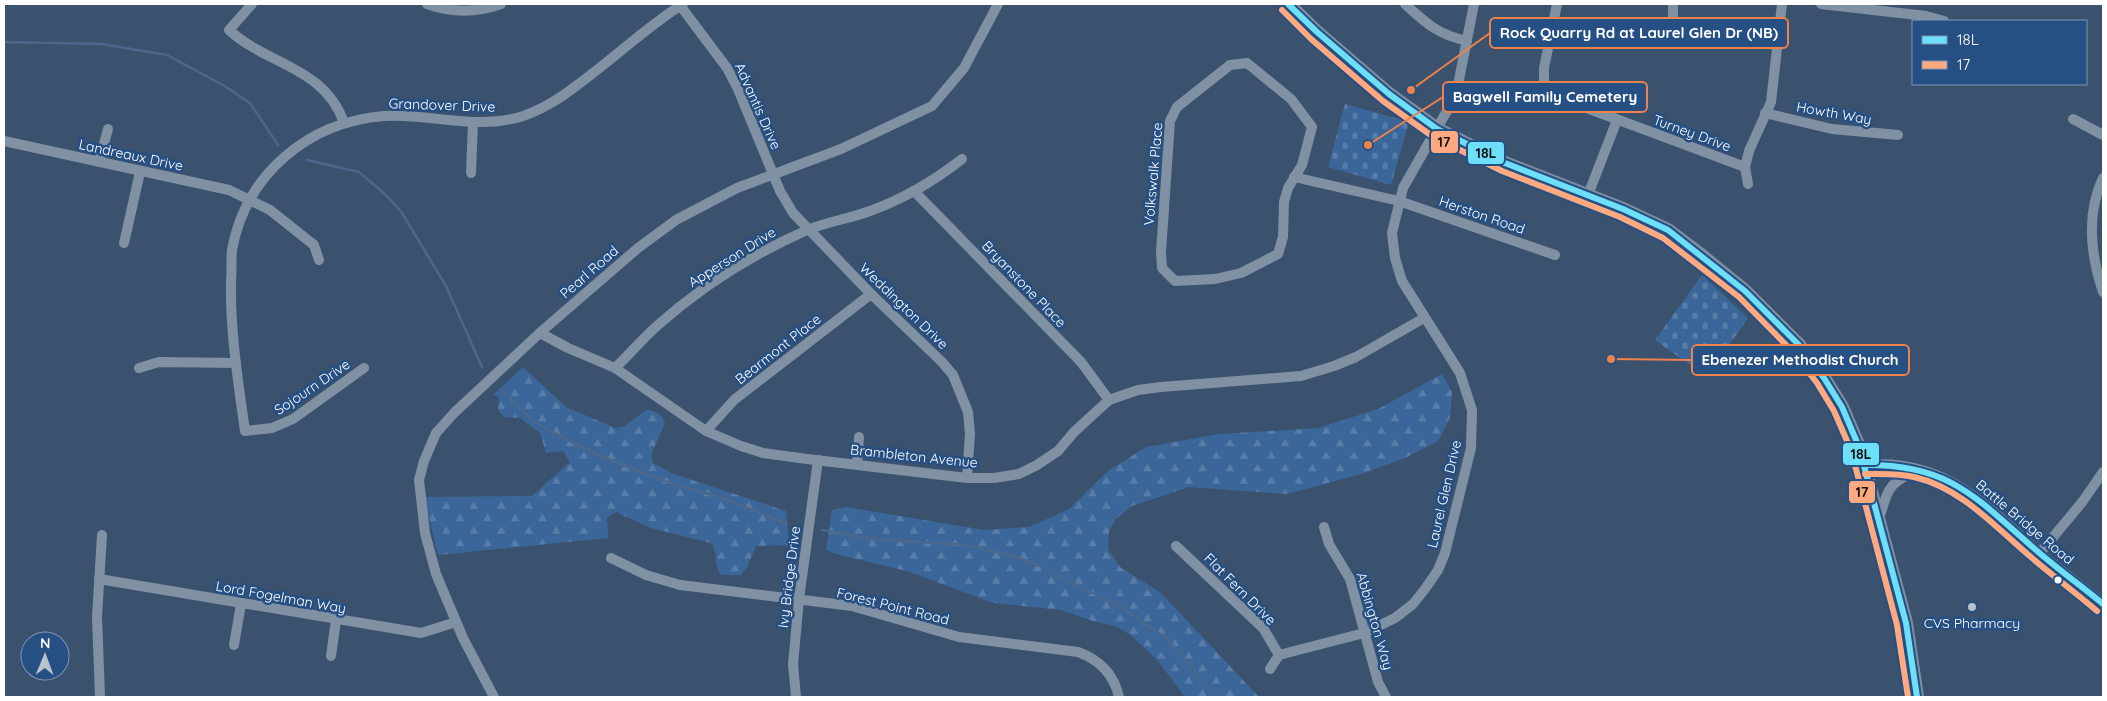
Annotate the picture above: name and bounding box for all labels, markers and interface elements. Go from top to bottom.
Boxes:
callout: Rock Quarry Rd at Laurel Glen Dr (NB) [1490,18,1788,48]
legend [1912,20,2087,85]
text: Rock Quarry Rd at Laurel Glen Dr (NB) [1500,23,1778,42]
text: 18L [1957,30,1979,49]
text: 17 [1957,55,1971,74]
street label: Advantis Drive [731,60,785,152]
callout: Bagwell Family Cemetery [1443,82,1647,112]
text: Bagwell Family Cemetery [1453,87,1637,106]
street label: Grandover Drive [388,94,496,116]
street label: Howth Way [1795,98,1873,128]
street label: Turney Drive [1651,111,1733,155]
street label: Volkswalk Place [1140,122,1166,226]
line badge: 17 [1430,130,1459,154]
text: 17 [1437,133,1451,151]
street label: Landreaux Drive [77,135,185,175]
line badge: 18L [1467,141,1505,165]
text: 18L [1476,144,1497,162]
street label: Herston Road [1437,192,1527,238]
street label: Apperson Drive [685,223,779,291]
street label: Bryanstone Place [978,237,1070,331]
street label: Pearl Road [556,242,622,302]
street label: Weddington Drive [856,259,952,353]
street label: Bearmont Place [731,310,825,388]
callout: Ebenezer Methodist Church [1692,345,1909,375]
text: Ebenezer Methodist Church [1701,350,1899,369]
street label: Sojourn Drive [271,355,353,419]
street label: Laurel Glen Drive [1423,438,1465,550]
street label: Brambleton Avenue [849,440,979,472]
line badge: 18L [1842,442,1880,466]
text: 18L [1851,445,1872,463]
street label: Battle Bridge Road [1972,476,2078,568]
line badge: 17 [1848,480,1876,504]
text: 17 [1855,483,1869,501]
street label: Ivy Bridge Drive [774,525,804,629]
street label: Flat Fern Drive [1200,549,1280,629]
street label: Abbington Way [1352,570,1398,672]
unlabelled marker [2053,575,2063,585]
street label: Lord Fogelman Way [214,577,348,617]
street label: Forest Point Road [835,583,951,629]
marker: CVS Pharmacy [1966,601,1978,613]
place label: CVS Pharmacy [1924,614,2020,632]
north arrow [20,631,70,681]
text: N [40,634,51,652]

